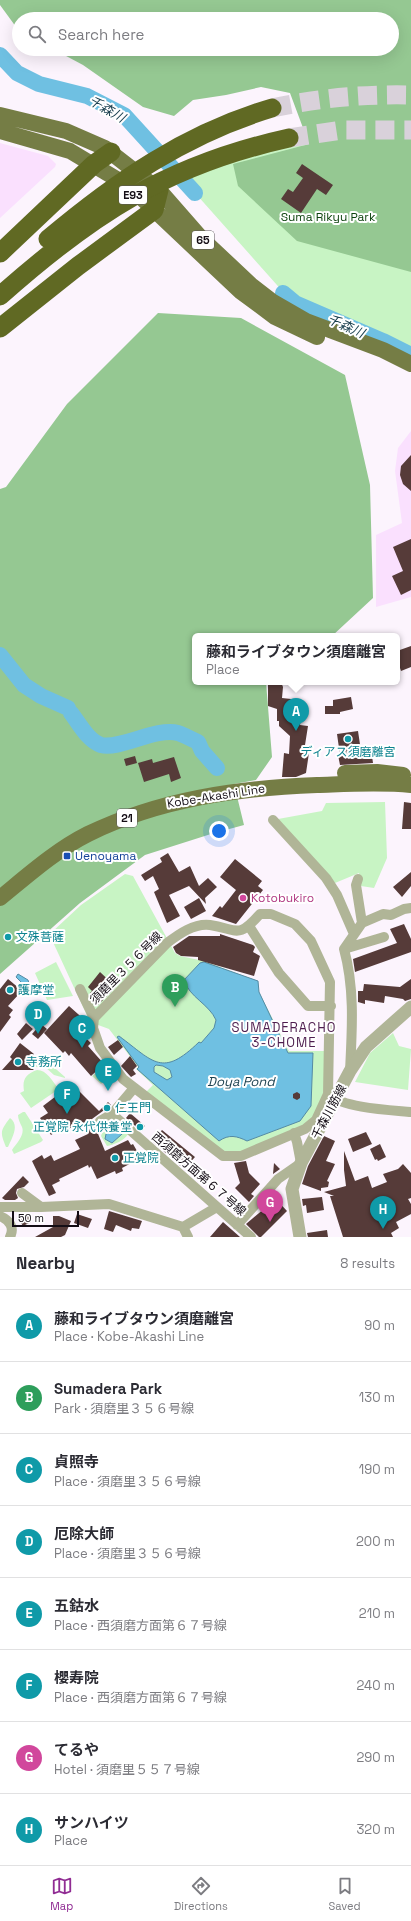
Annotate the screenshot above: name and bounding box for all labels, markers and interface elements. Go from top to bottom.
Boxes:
search box [12,12,399,56]
icon: search [26,23,48,45]
text: Search here [58,25,144,44]
water label: 千森川 [86,92,130,127]
road number: E93 [119,186,147,204]
park label: Suma Rikyu Park [281,209,376,225]
road number: 65 [192,231,214,249]
water label: 千森川 [325,310,369,343]
popup [192,633,400,685]
text: 藤和ライブタウン須磨離宮 [206,642,386,661]
text: Place [206,661,240,678]
pin: A [283,698,309,731]
marker: ディアス須磨離宮 [343,734,353,744]
place label: ディアス須磨離宮 [300,744,396,760]
street label: Kobe-Akashi Line [166,780,266,812]
road number: 21 [117,809,137,827]
your location [209,821,229,841]
place label: Uenoyama [75,848,136,864]
marker: Uenoyama [62,851,72,861]
place label: Kotobukiro [251,890,314,906]
marker: Kotobukiro [238,893,248,903]
street label: 須磨里３５６号線 [86,928,166,1008]
place label: 文殊菩薩 [16,929,64,945]
marker: 文殊菩薩 [3,932,13,942]
pin: B [162,974,188,1007]
place label: 護摩堂 [18,982,54,998]
marker: 護摩堂 [5,985,15,995]
pin: D [25,1001,51,1034]
pin: C [69,1015,95,1048]
district label: SUMADERACHO 3-CHOME [232,1019,336,1051]
place label: 寺務所 [26,1054,62,1070]
marker: 寺務所 [13,1057,23,1067]
pin: E [95,1058,121,1091]
water label: Doya Pond [207,1073,276,1090]
pin: F [54,1081,80,1114]
street label: 千森川筋線 [308,1082,350,1142]
place label: 仁王門 [115,1100,151,1116]
marker: 仁王門 [102,1103,112,1113]
place label: 正覚院 永代供養堂 [33,1119,132,1135]
marker: 正覚院 永代供養堂 [135,1122,145,1132]
street label: 西須磨方面第６７号線 [148,1129,250,1219]
place label: 正覚院 [123,1150,159,1166]
marker: 正覚院 [110,1153,120,1163]
pin: G [257,1189,283,1222]
pin: H [370,1196,396,1229]
scale bar [12,1209,79,1228]
text: 50 m [18,1211,44,1225]
text: Nearby [16,1252,75,1274]
text: 8 results [340,1255,395,1272]
text: 藤和ライブタウン須磨離宮 [54,1309,234,1328]
text: A [25,1317,33,1334]
text: 90 m [364,1317,395,1334]
text: Place · Kobe-Akashi Line [54,1328,204,1345]
text: Sumadera Park [54,1379,162,1398]
text: B [25,1389,33,1406]
text: 130 m [359,1389,395,1406]
text: Park · 須磨里３５６号線 [54,1400,194,1417]
text: 貞照寺 [54,1452,99,1471]
text: C [25,1461,33,1478]
text: 190 m [359,1461,395,1478]
text: Place · 須磨里３５６号線 [54,1473,201,1490]
text: 厄除大師 [54,1524,114,1543]
text: D [25,1533,33,1550]
text: 200 m [356,1533,395,1550]
text: Place · 須磨里３５６号線 [54,1545,201,1562]
text: 五鈷水 [54,1596,99,1615]
text: E [25,1605,33,1622]
text: 210 m [359,1605,395,1622]
text: Place · 西須磨方面第６７号線 [54,1617,227,1634]
text: 櫻寿院 [54,1668,99,1687]
text: F [26,1677,32,1694]
text: 240 m [357,1677,395,1694]
text: Place · 西須磨方面第６７号線 [54,1689,227,1706]
text: てるや [54,1740,99,1759]
text: G [25,1749,33,1766]
text: 290 m [356,1749,395,1766]
text: Hotel · 須磨里５５７号線 [54,1761,200,1778]
text: サンハイツ [54,1813,129,1832]
text: H [25,1821,33,1838]
text: 320 m [356,1821,395,1838]
text: Place [54,1832,88,1849]
tab: Map [50,1875,73,1913]
tab: Directions [174,1875,228,1913]
tab: Saved [329,1875,361,1913]

